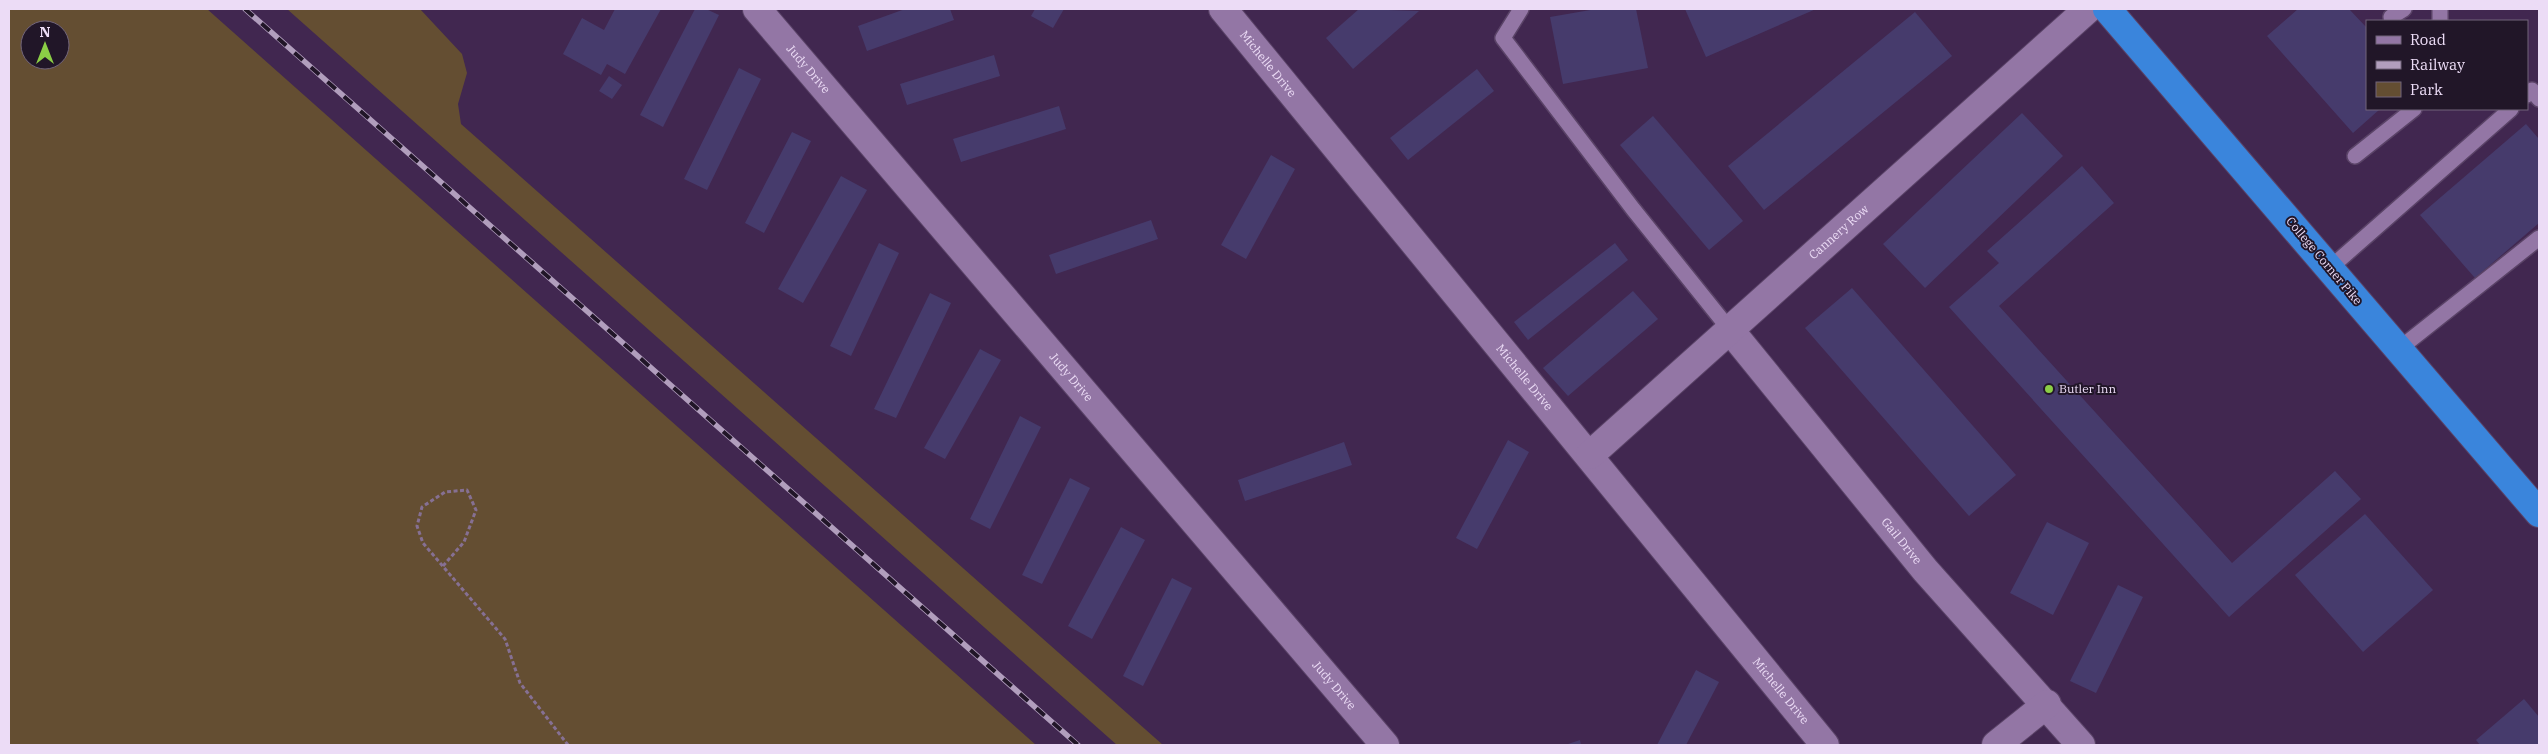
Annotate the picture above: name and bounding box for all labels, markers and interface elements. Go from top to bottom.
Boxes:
north arrow [20,20,70,70]
legend [2366,20,2528,110]
text: N [39,23,51,41]
street label: Michelle Drive [1237,27,1300,100]
text: Road [2410,30,2446,49]
street label: Judy Drive [784,41,834,96]
text: Railway [2410,55,2465,74]
text: Park [2410,80,2443,99]
street label: Cannery Row [1806,201,1872,262]
street label: College Corner Pike [2283,214,2366,308]
street label: Michelle Drive [1493,341,1556,413]
street label: Judy Drive [1046,349,1097,404]
place label: Butler Inn [2059,381,2117,396]
marker: Butler Inn [2043,383,2055,395]
street label: Gail Drive [1878,514,1925,567]
street label: Michelle Drive [1750,654,1813,727]
street label: Judy Drive [1309,657,1360,713]

